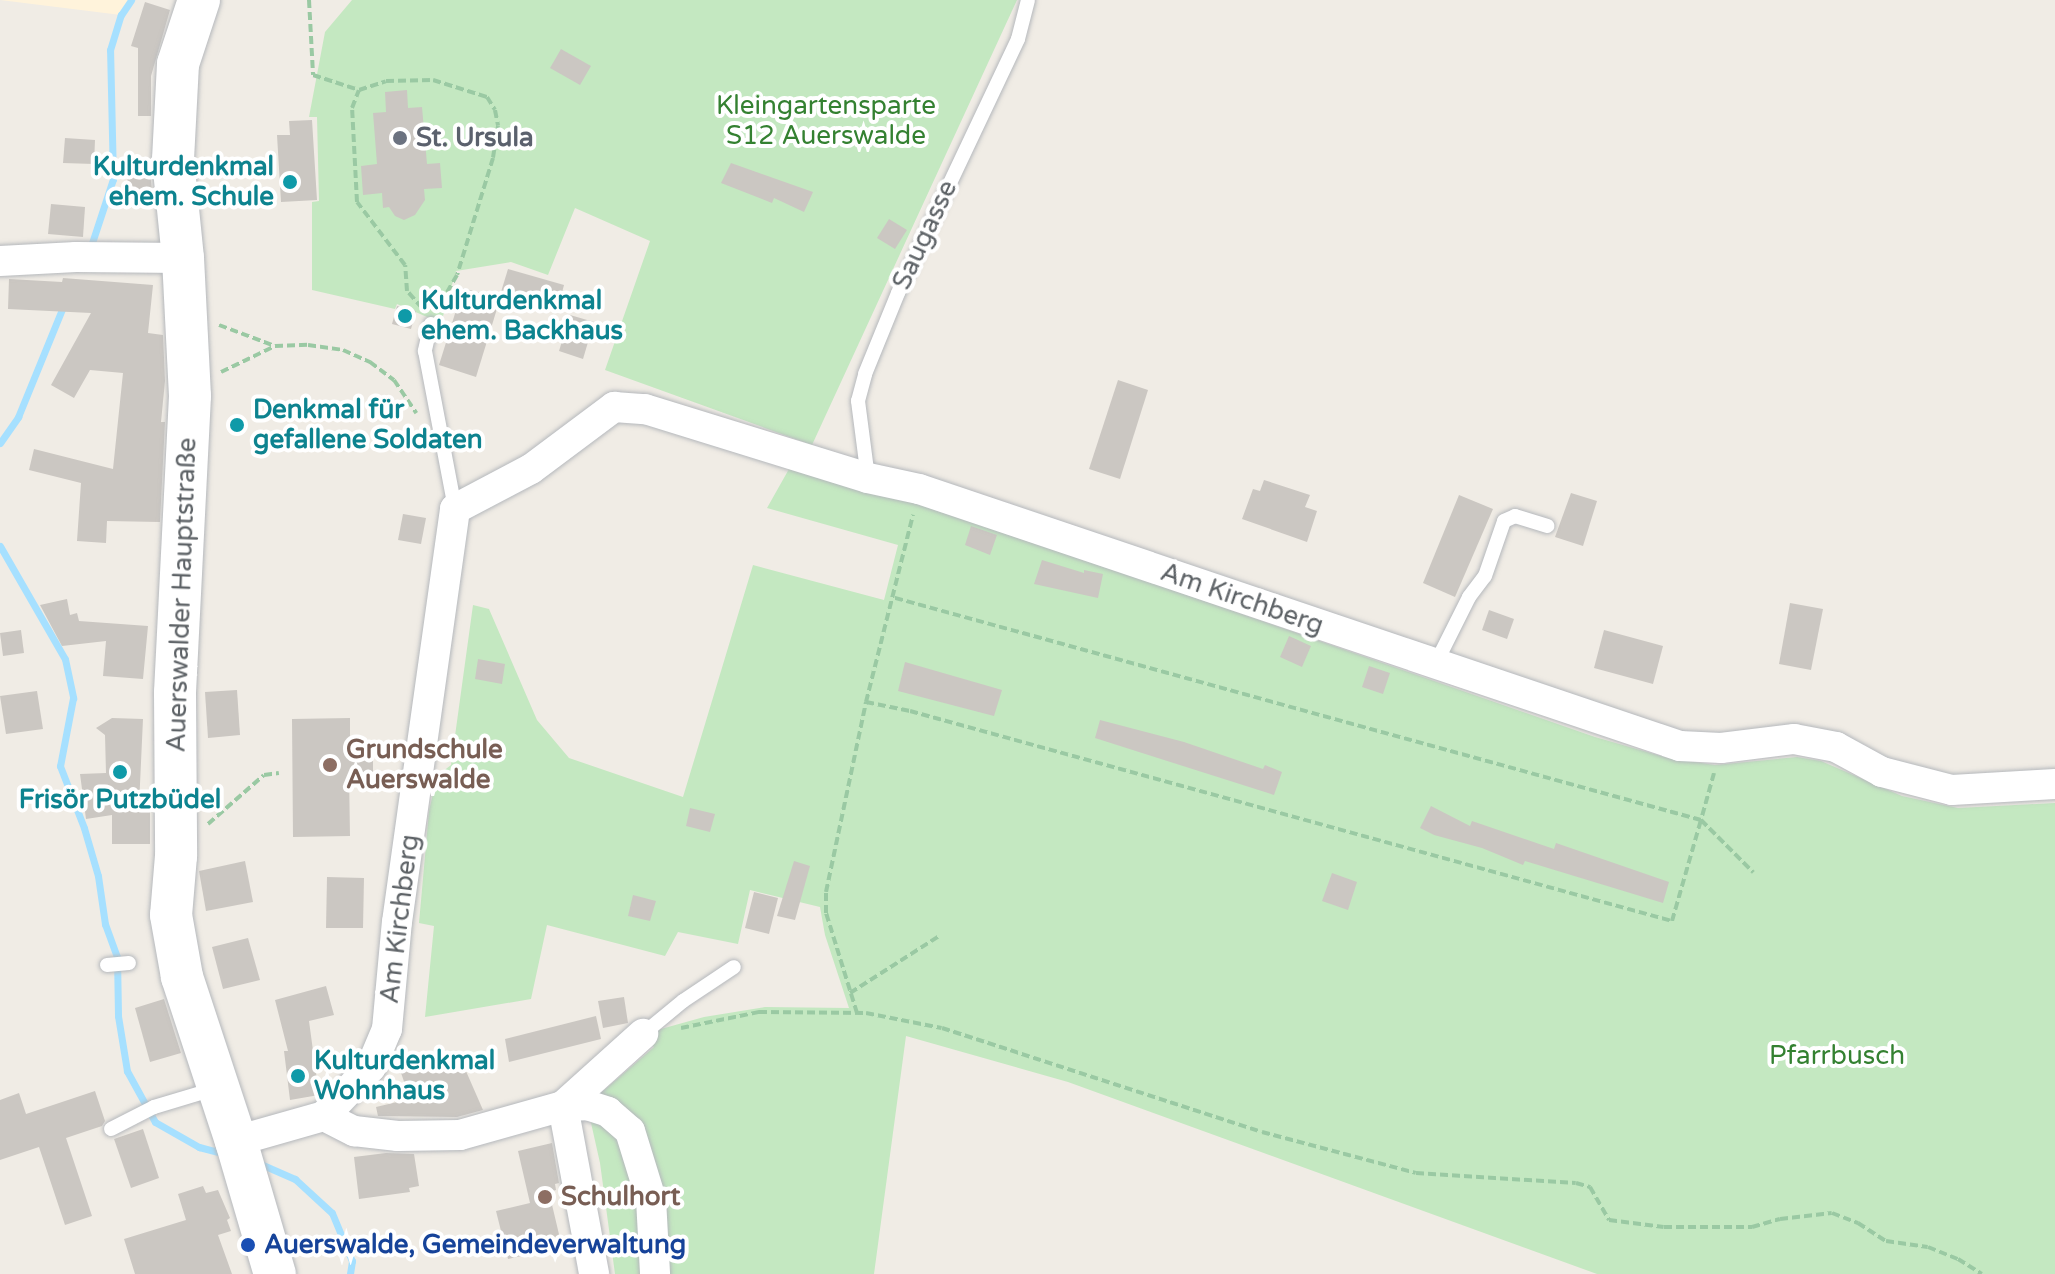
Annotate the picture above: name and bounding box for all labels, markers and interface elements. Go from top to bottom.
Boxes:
park label: Kleingartensparte S12 Auerswalde [716,90,936,152]
place label: St. Ursula [416,122,533,154]
marker: St. Ursula [391,129,409,147]
place label: Kulturdenkmal ehem. Schule [93,151,274,212]
marker: Kulturdenkmal ehem. Schule [281,173,299,191]
street label: Saugasse [886,175,964,295]
place label: Kulturdenkmal ehem. Backhaus [421,285,623,346]
marker: Kulturdenkmal ehem. Backhaus [396,307,414,325]
place label: Denkmal für gefallene Soldaten [253,394,483,456]
marker: Denkmal für gefallene Soldaten [228,416,246,434]
street label: Auerswalder Hauptstraße [161,437,203,753]
street label: Am Kirchberg [1156,557,1328,641]
place label: Grundschule Auerswalde [346,734,503,796]
marker: Grundschule Auerswalde [321,756,339,774]
marker: Frisör Putzbüdel [111,763,129,781]
place label: Frisör Putzbüdel [19,784,221,816]
street label: Am Kirchberg [374,833,426,1005]
park label: Pfarrbusch [1769,1040,1905,1072]
place label: Kulturdenkmal Wohnhaus [314,1045,495,1106]
marker: Kulturdenkmal Wohnhaus [289,1067,307,1085]
place label: Schulhort [561,1181,680,1213]
marker: Schulhort [536,1188,554,1206]
place label: Auerswalde, Gemeindeverwaltung [264,1229,686,1261]
marker: Auerswalde, Gemeindeverwaltung [239,1236,257,1254]

